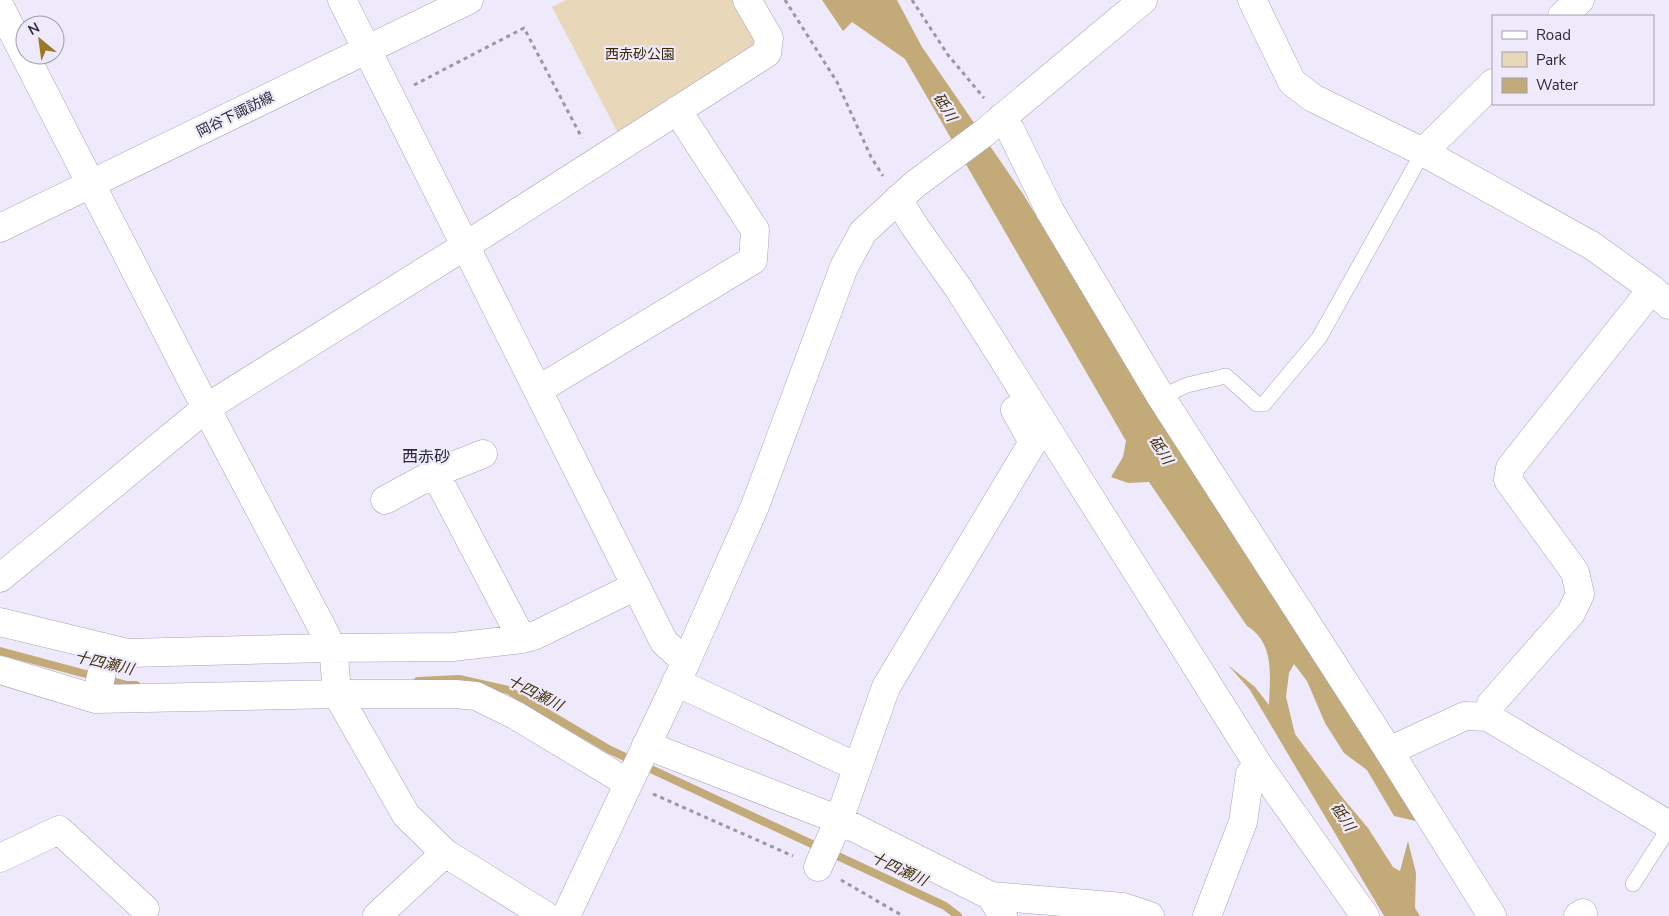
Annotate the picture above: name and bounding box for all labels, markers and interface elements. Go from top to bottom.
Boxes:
north arrow [15,15,65,65]
legend [1492,15,1654,105]
text: N [25,18,43,40]
text: Road [1536,25,1571,45]
park label: 西赤砂公園 [605,45,675,64]
text: Park [1536,50,1566,70]
text: Water [1536,75,1579,95]
street label: 岡谷下諏訪線 [193,87,277,141]
water label: 砥川 [929,89,962,127]
water label: 砥川 [1145,432,1178,470]
district label: 西赤砂 [402,446,450,468]
water label: 十四瀬川 [73,647,137,680]
water label: 十四瀬川 [504,670,568,716]
water label: 砥川 [1326,799,1361,837]
water label: 十四瀬川 [868,847,932,892]

